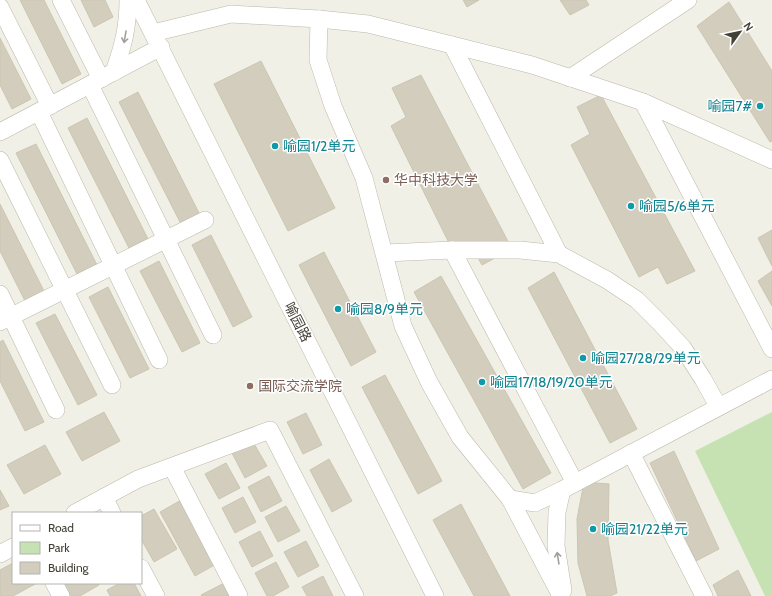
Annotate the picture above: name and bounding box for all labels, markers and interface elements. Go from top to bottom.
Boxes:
north arrow [720,12,760,52]
text: N [740,19,756,34]
one-way arrow [121,30,129,43]
place label: 喻园7# [707,97,752,115]
marker: 喻园7# [755,101,765,111]
place label: 喻园1/2单元 [283,137,355,155]
marker: 喻园1/2单元 [270,141,280,151]
place label: 华中科技大学 [394,171,478,189]
marker: 华中科技大学 [381,175,391,185]
place label: 喻园5/6单元 [639,197,715,215]
marker: 喻园5/6单元 [626,201,636,211]
street label: 喻园路 [280,299,316,345]
place label: 喻园8/9单元 [346,300,423,318]
marker: 喻园8/9单元 [333,304,343,314]
place label: 喻园27/28/29单元 [591,349,701,367]
marker: 喻园27/28/29单元 [578,353,588,363]
place label: 喻园17/18/19/20单元 [490,373,613,391]
place label: 国际交流学院 [258,377,342,395]
marker: 喻园17/18/19/20单元 [477,377,487,387]
marker: 国际交流学院 [245,381,255,391]
legend [12,512,142,584]
text: Road [48,520,74,535]
place label: 喻园21/22单元 [601,520,688,538]
marker: 喻园21/22单元 [588,524,598,534]
text: Park [48,540,70,555]
one-way arrow [553,551,561,564]
text: Building [48,560,90,575]

